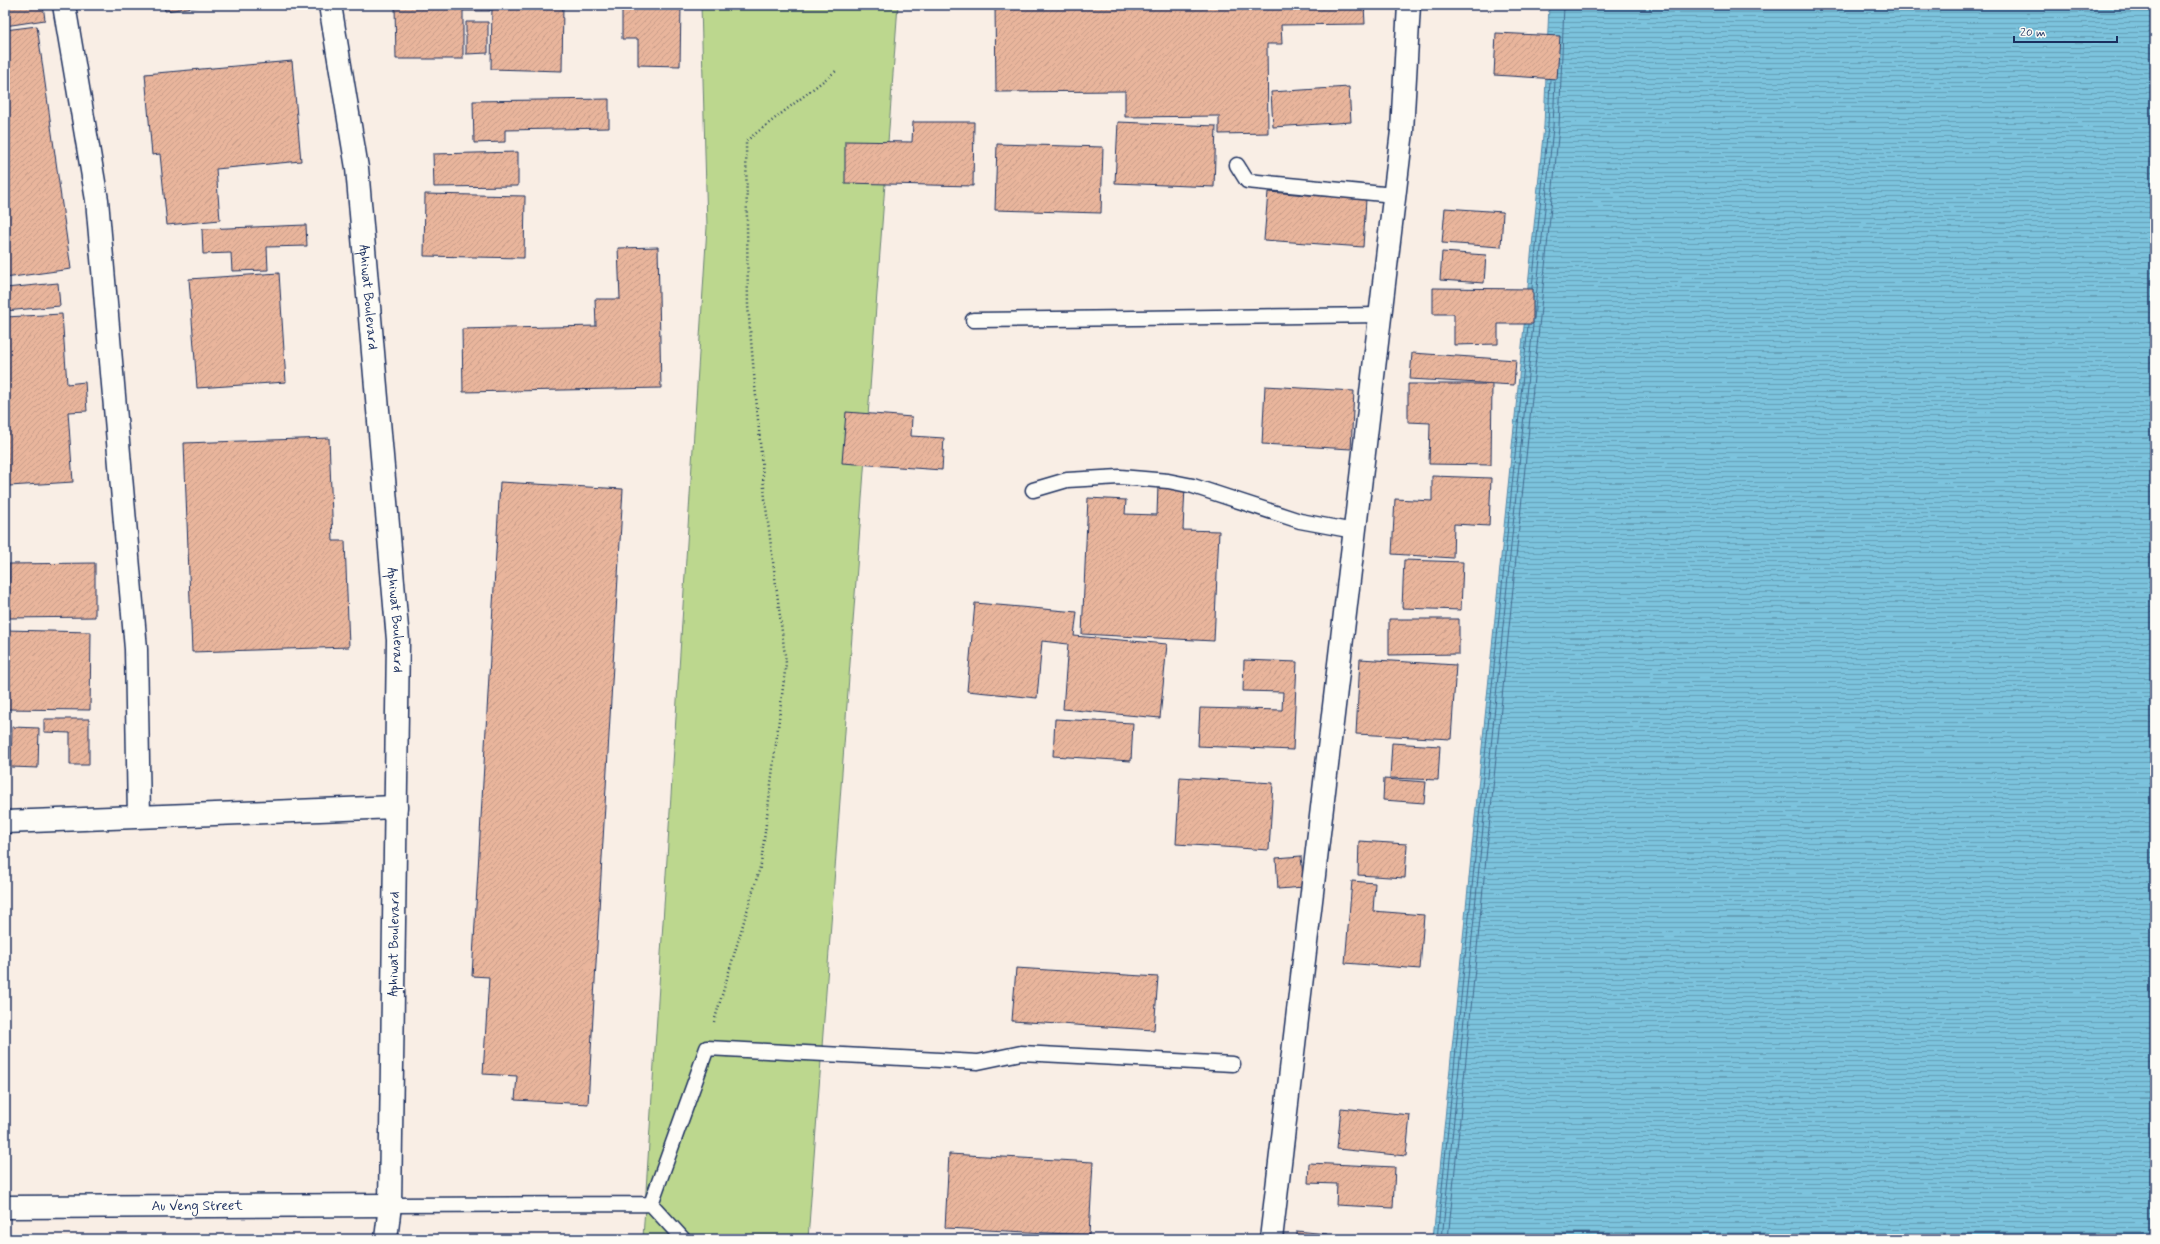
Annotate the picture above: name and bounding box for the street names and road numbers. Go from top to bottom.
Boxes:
street label: Aphiwat Boulevard [354,244,382,351]
street label: Aphiwat Boulevard [382,567,407,673]
street label: Aphiwat Boulevard [384,891,405,997]
street label: Au Veng Street [151,1197,243,1216]

